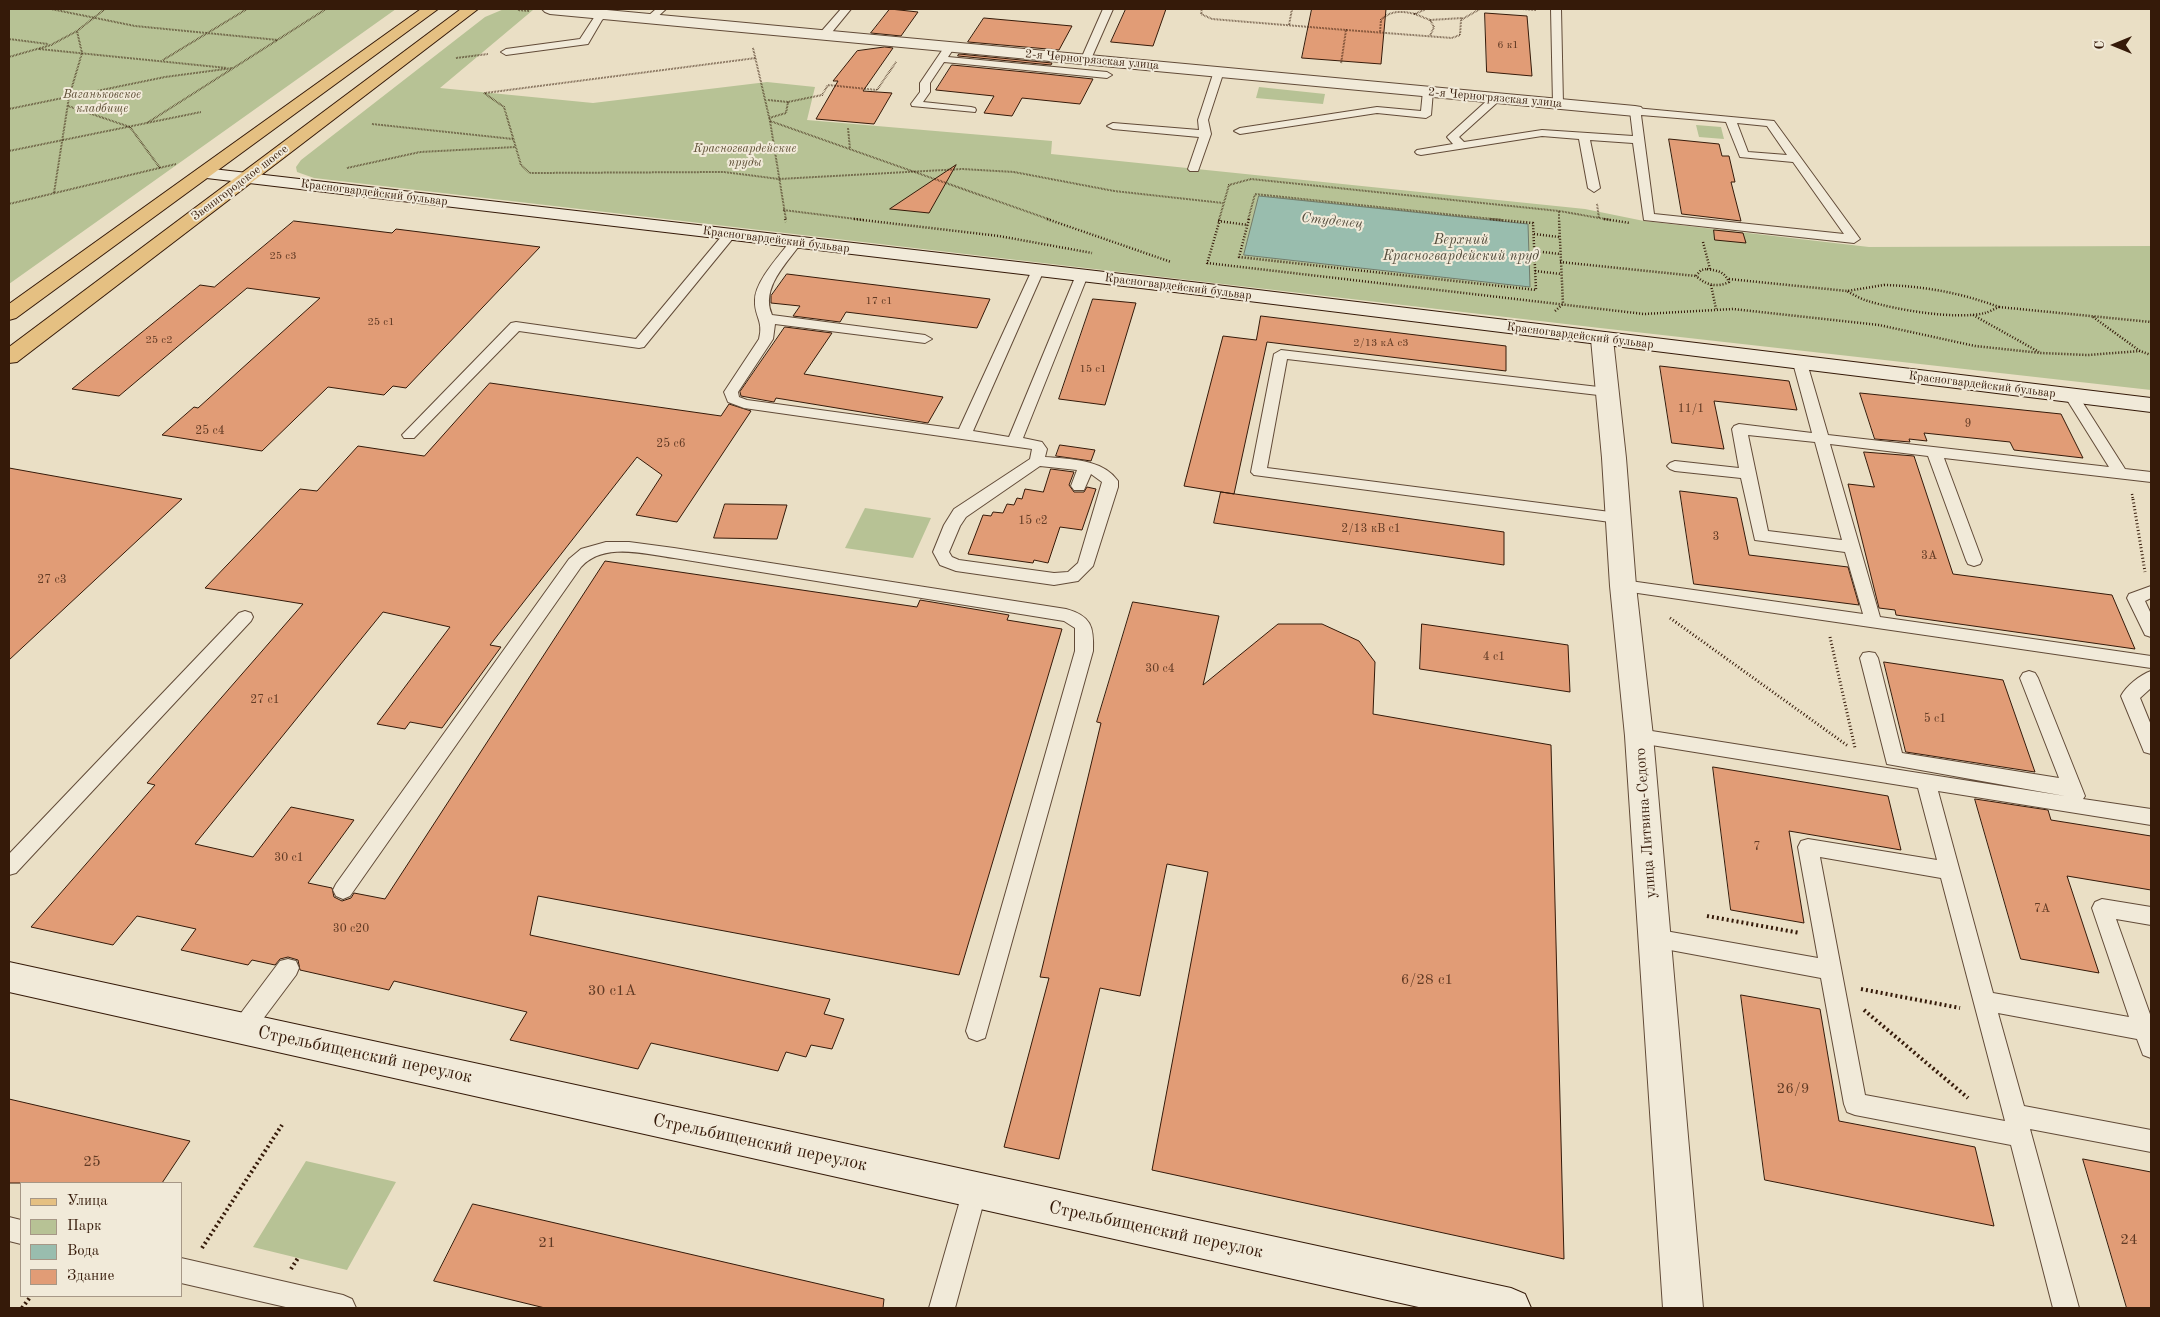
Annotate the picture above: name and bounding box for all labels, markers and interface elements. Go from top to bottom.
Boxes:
north arrow [2090,20,2140,70]
house number: 6 к1 [1497,38,1519,52]
text: С [2093,40,2107,50]
street label: 2-я Черногрязская улица [1024,47,1160,73]
street label: 2-я Черногрязская улица [1427,85,1563,111]
park label: Ваганьковское кладбище [63,88,141,116]
street label: Звенигородское шоссе [189,142,291,224]
park label: Красногвардейские пруды [693,142,797,170]
street label: Красногвардейский бульвар [300,177,448,209]
water label: Студенец [1300,209,1364,233]
street label: Красногвардейский бульвар [702,224,850,256]
water label: Верхний Красногвардейский пруд [1383,232,1539,264]
house number: 25 с3 [269,249,297,263]
street label: Красногвардейский бульвар [1104,271,1252,303]
house number: 17 с1 [865,294,893,308]
house number: 25 с1 [367,315,395,329]
street label: Красногвардейский бульвар [1506,320,1654,352]
house number: 25 с2 [145,333,173,347]
house number: 2/13 кА с3 [1353,336,1409,350]
house number: 15 с1 [1079,362,1107,376]
street label: Красногвардейский бульвар [1908,369,2056,401]
house number: 11/1 [1678,402,1704,416]
house number: 9 [1965,417,1971,431]
house number: 25 с4 [195,424,225,438]
house number: 25 с6 [656,437,686,451]
house number: 15 с2 [1018,514,1048,528]
house number: 2/13 кВ с1 [1341,522,1401,536]
house number: 3 [1713,530,1719,544]
house number: 3А [1921,549,1937,563]
house number: 27 с3 [37,573,67,587]
house number: 4 с1 [1483,650,1505,664]
house number: 30 с4 [1145,662,1175,676]
house number: 27 с1 [250,693,280,707]
house number: 5 с1 [1924,712,1946,726]
street label: улица Литвина-Седого [1632,747,1660,899]
house number: 7 [1754,840,1760,854]
house number: 30 с1 [274,851,304,865]
house number: 7А [2034,902,2050,916]
house number: 30 с20 [333,922,369,936]
house number: 6/28 с1 [1401,971,1453,989]
house number: 30 с1А [588,982,636,1000]
street label: Стрельбищенский переулок [256,1022,474,1088]
house number: 26/9 [1777,1080,1809,1098]
street label: Стрельбищенский переулок [651,1110,869,1176]
house number: 25 [83,1153,101,1171]
legend [20,1182,182,1297]
text: Улица [67,1194,108,1209]
street label: Стрельбищенский переулок [1047,1197,1265,1263]
text: Парк [67,1219,102,1234]
house number: 24 [2120,1231,2138,1249]
house number: 21 [538,1234,556,1252]
text: Вода [67,1244,99,1259]
text: Здание [67,1269,114,1284]

